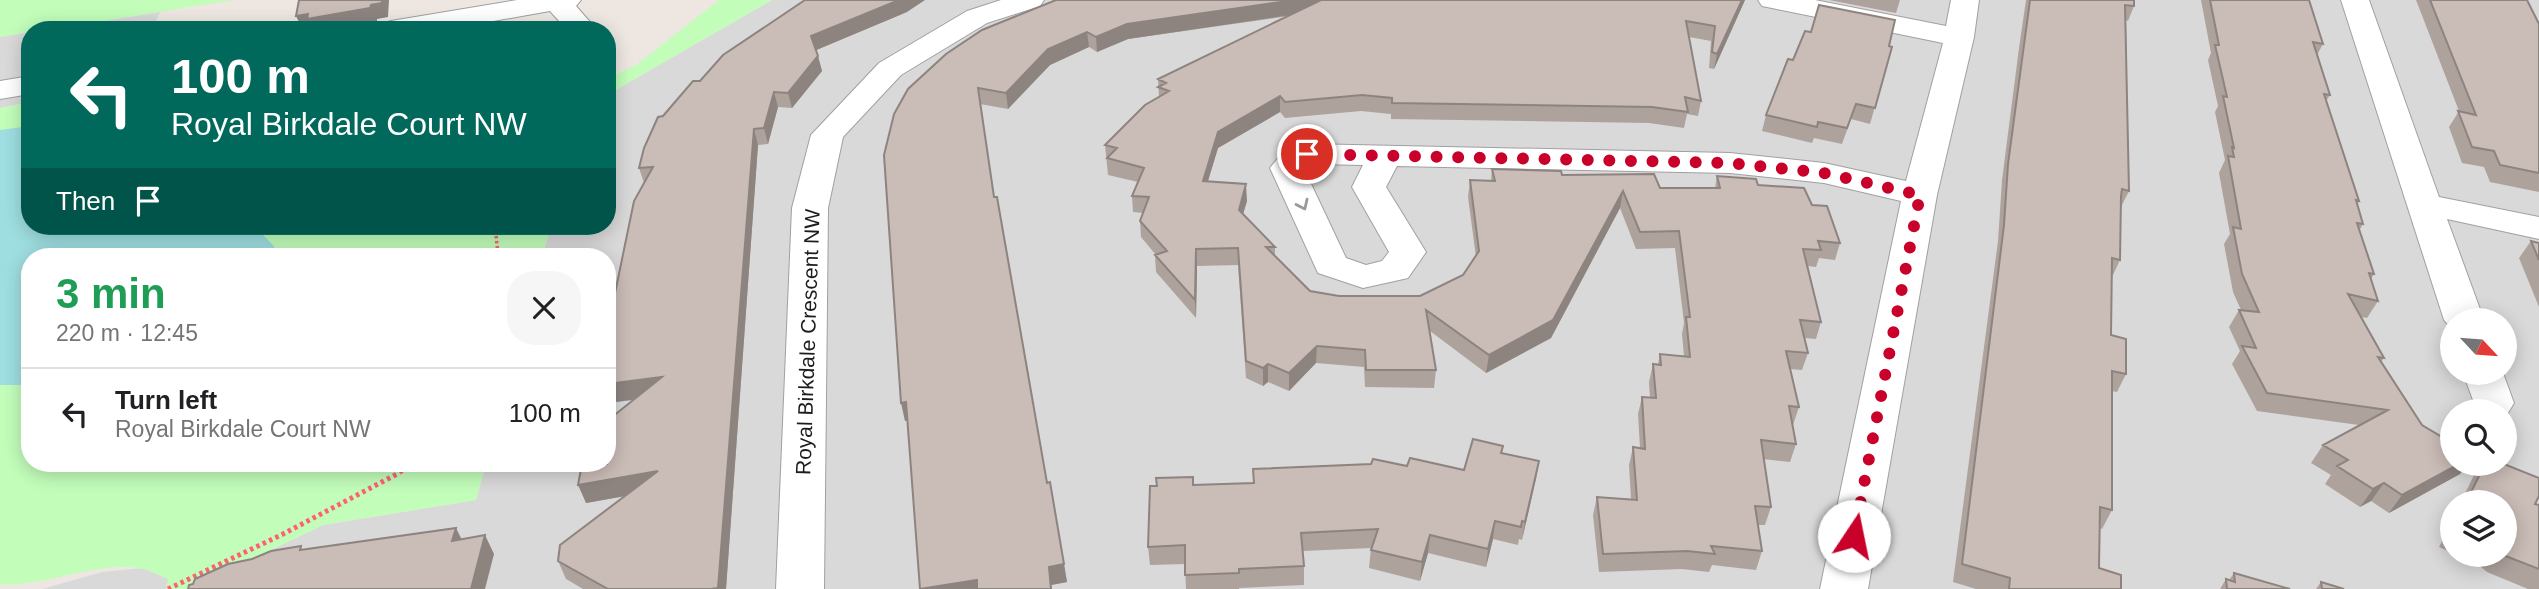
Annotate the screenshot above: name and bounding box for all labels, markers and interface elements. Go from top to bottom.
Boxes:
icon: left [56,49,147,140]
text: 100 m [171,49,310,103]
text: Royal Birkdale Court NW [171,106,527,142]
pin [1277,124,1337,184]
icon: arrive [1288,135,1326,173]
icon: arrive [129,182,167,220]
text: Then [56,186,115,216]
one-way arrow [1295,197,1309,210]
street label: Royal Birkdale Crescent NW [791,208,824,475]
text: 3 min [56,270,166,317]
button: close [507,271,581,345]
north arrow [2440,308,2516,385]
map controls [2440,308,2517,567]
text: 220 m · 12:45 [56,320,198,346]
text: Turn left [115,385,217,415]
icon: left [56,395,94,433]
text: 100 m [509,398,581,428]
button: search [2440,399,2517,476]
text: Royal Birkdale Court NW [115,416,371,442]
button: layers [2440,490,2517,567]
position arrow [1817,499,1891,573]

